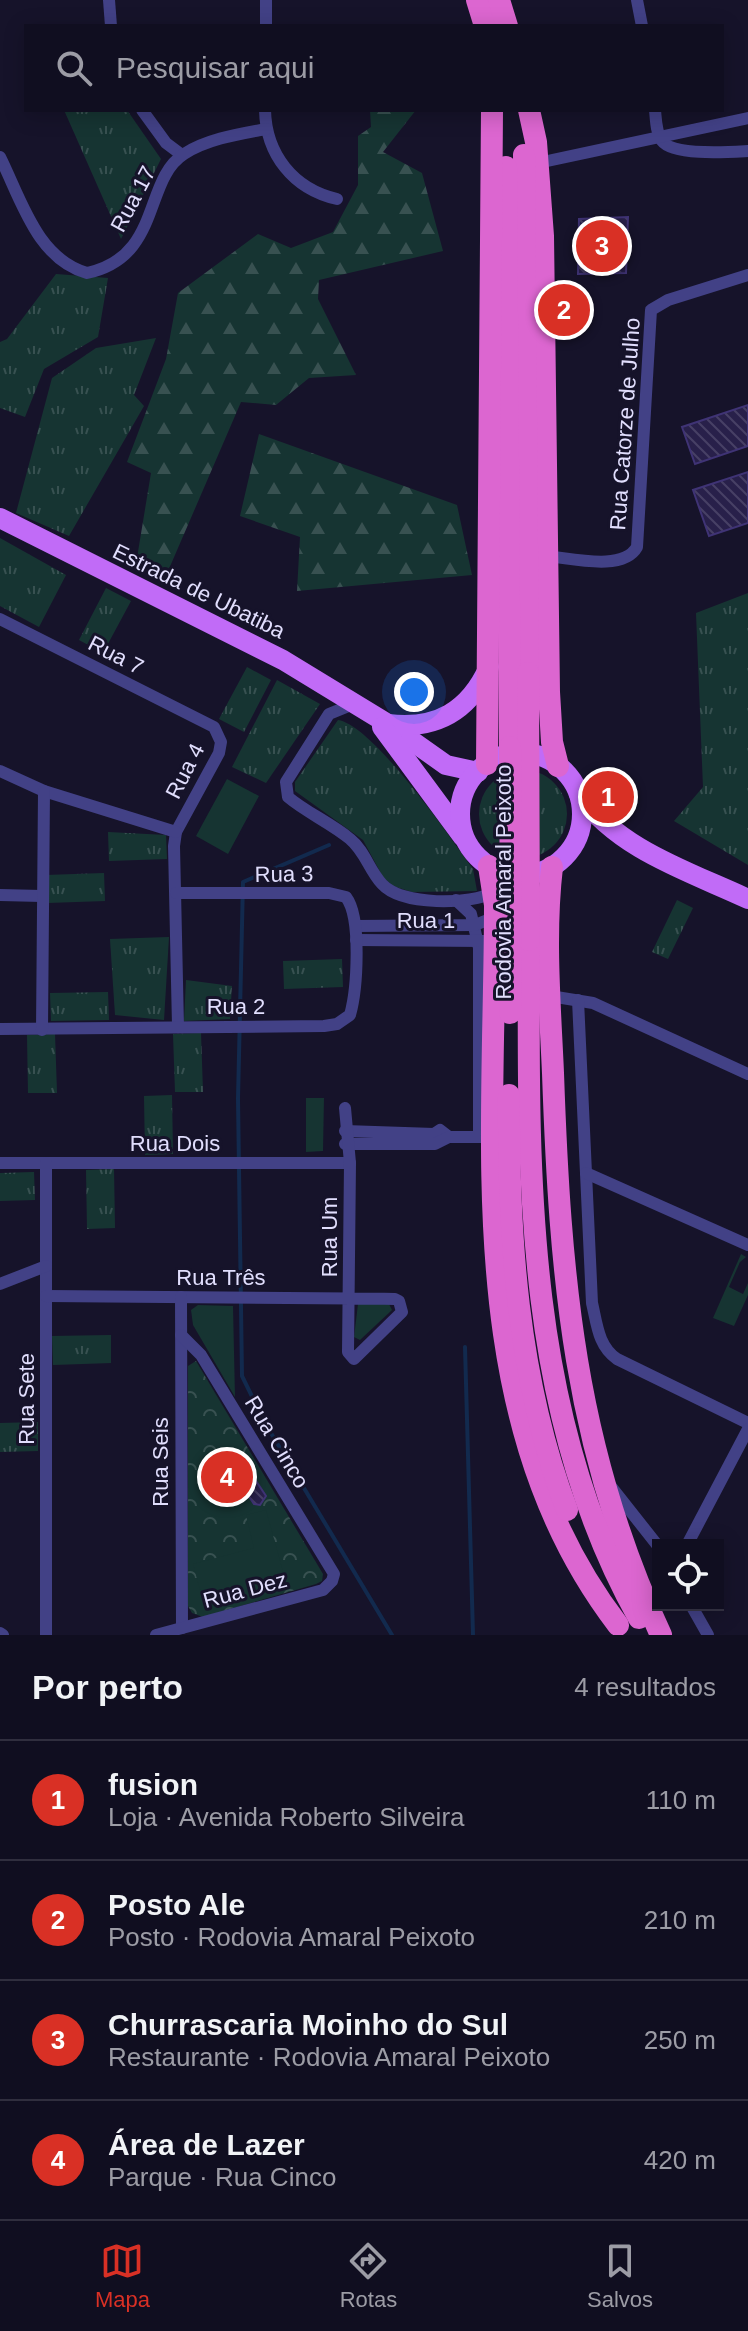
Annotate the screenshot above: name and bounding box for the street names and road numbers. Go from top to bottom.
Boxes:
street label: Rua 17 [105,162,161,236]
street label: Rua Catorze de Julho [605,317,645,531]
street label: Estrada de Ubatiba [109,538,290,644]
street label: Rua 7 [84,631,148,679]
street label: Rua 4 [161,739,209,803]
street label: Rodovia Amaral Peixoto [491,765,516,999]
street label: Rua 3 [254,861,314,887]
street label: Rua 1 [397,908,455,933]
street label: Rua 2 [207,994,265,1019]
street label: Rua Dois [130,1131,220,1156]
street label: Rua Um [317,1197,342,1277]
street label: Rua Três [176,1265,266,1290]
street label: Rua Sete [14,1353,39,1445]
street label: Rua Cinco [240,1392,314,1492]
street label: Rua Seis [148,1417,173,1507]
street label: Rua Dez [200,1567,290,1613]

